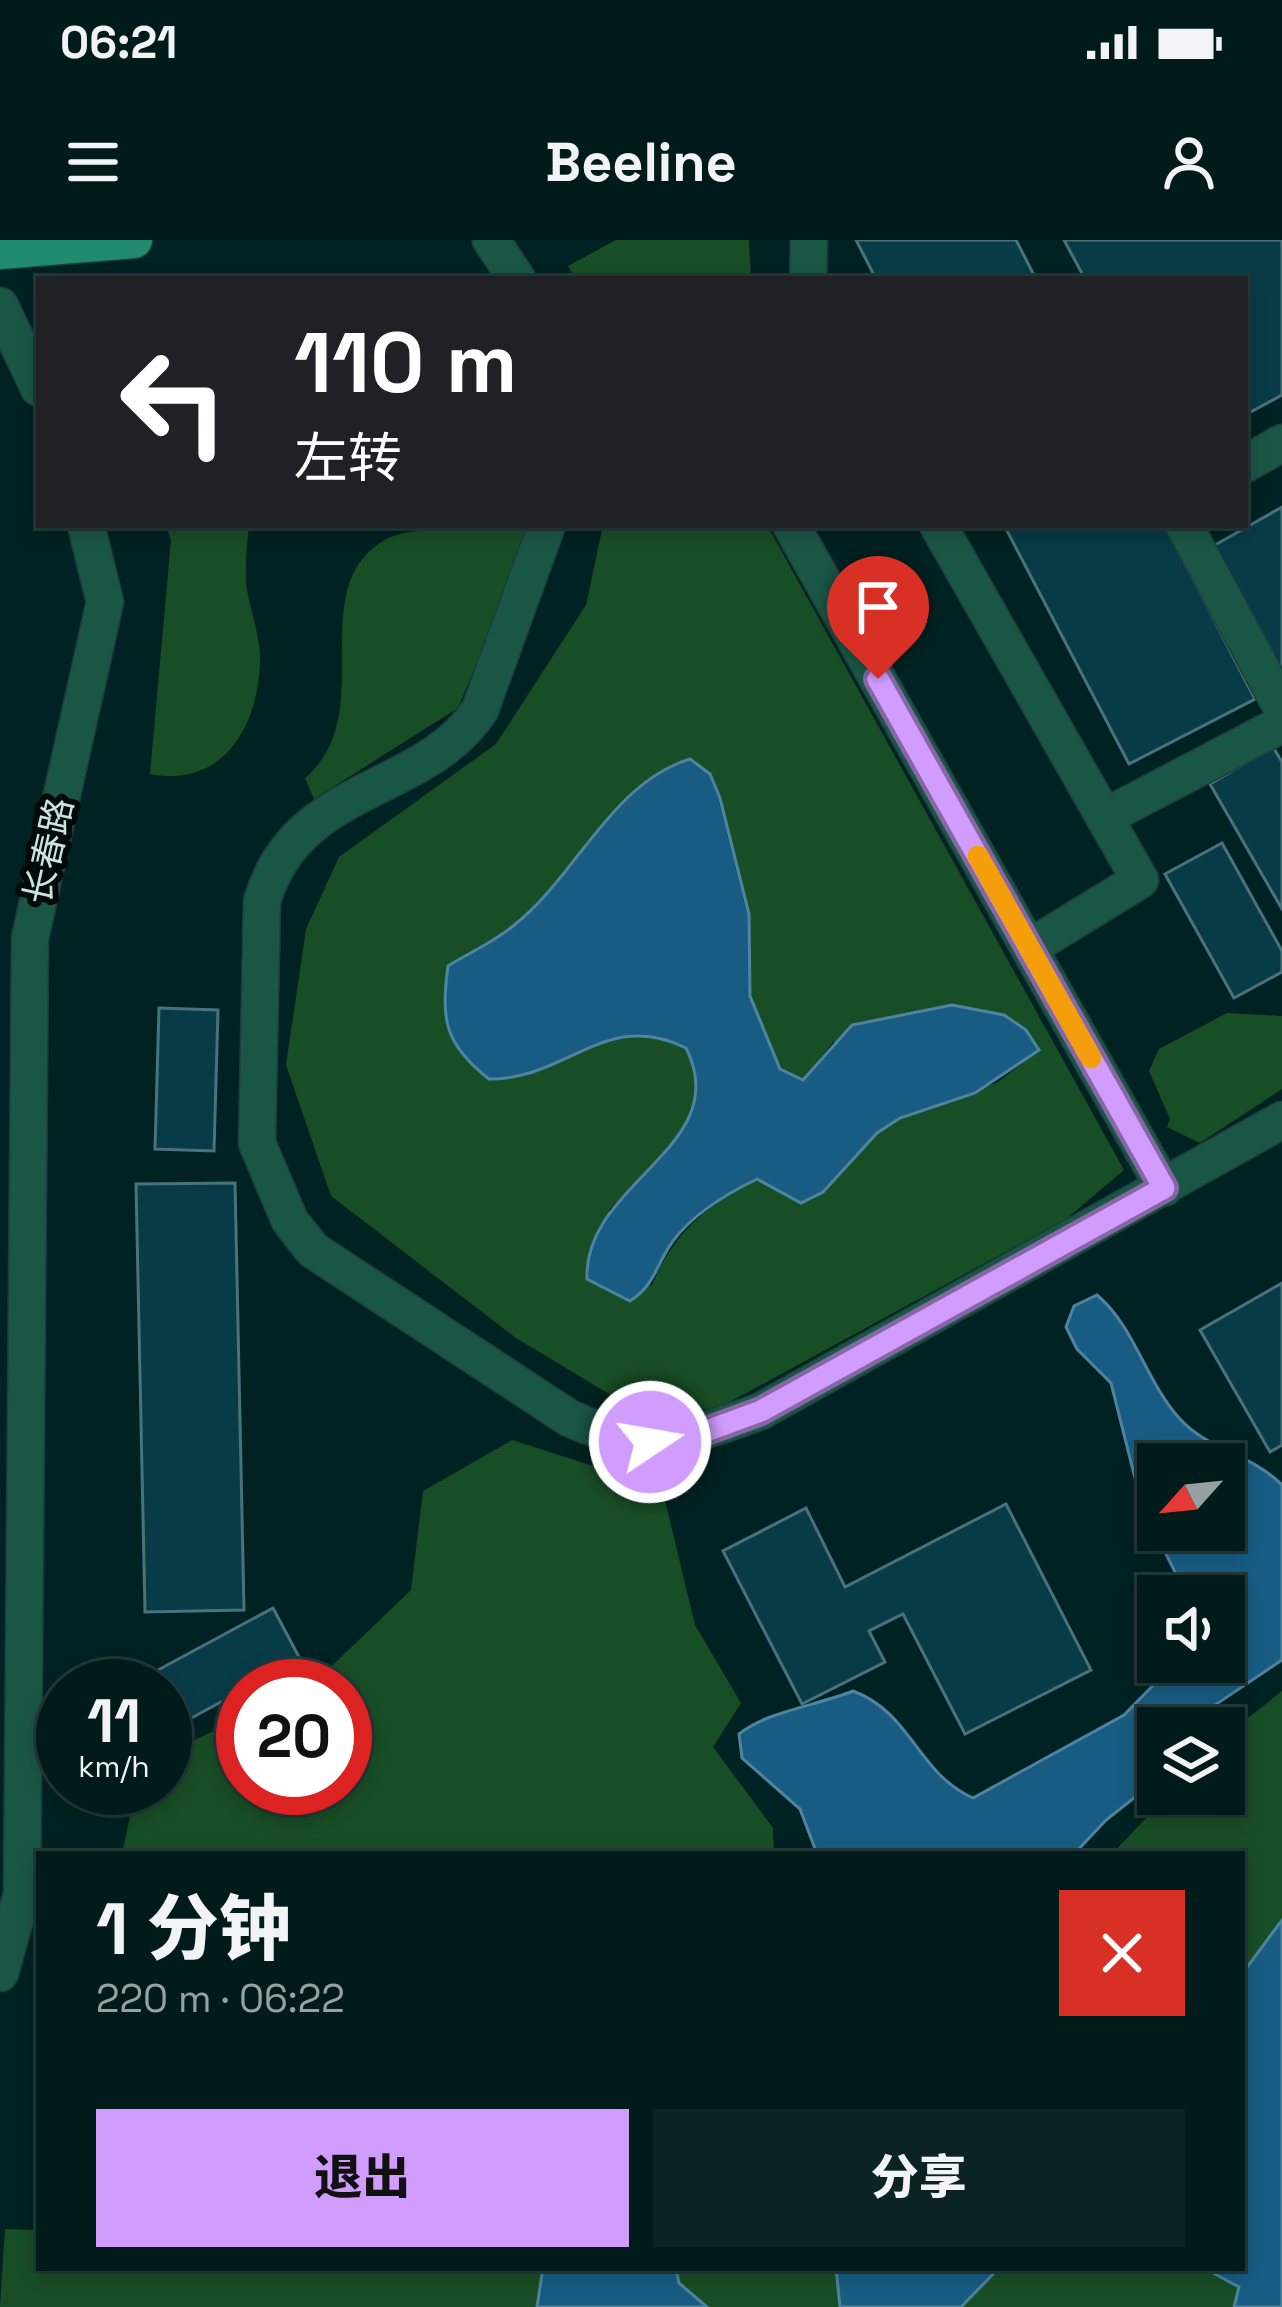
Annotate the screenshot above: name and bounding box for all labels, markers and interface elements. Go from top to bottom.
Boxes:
text: 06:21 [60,14,177,71]
text: Beeline [545,128,737,197]
icon: menu [60,129,126,195]
icon: person [1156,129,1222,195]
text: 110 m [294,309,517,417]
icon: left [96,324,252,480]
text: 左转 [294,424,402,493]
pin [827,556,929,679]
icon: arrive [845,574,911,640]
street label: 长春路 [14,793,84,909]
position arrow [587,1379,713,1505]
north arrow [1137,1443,1245,1551]
map controls [1137,1443,1245,1815]
button: sound [1137,1575,1245,1683]
speed limit sign: 20 [216,1659,372,1815]
text: 11 [87,1683,141,1760]
button: layers [1137,1707,1245,1815]
text: km/h [78,1747,150,1786]
text: 1 分钟 [96,1883,291,1975]
button: close [1059,1890,1185,2016]
text: 220 m · 06:22 [96,1974,345,2023]
button: 退出 [96,2109,629,2247]
button: 分享 [653,2109,1185,2247]

